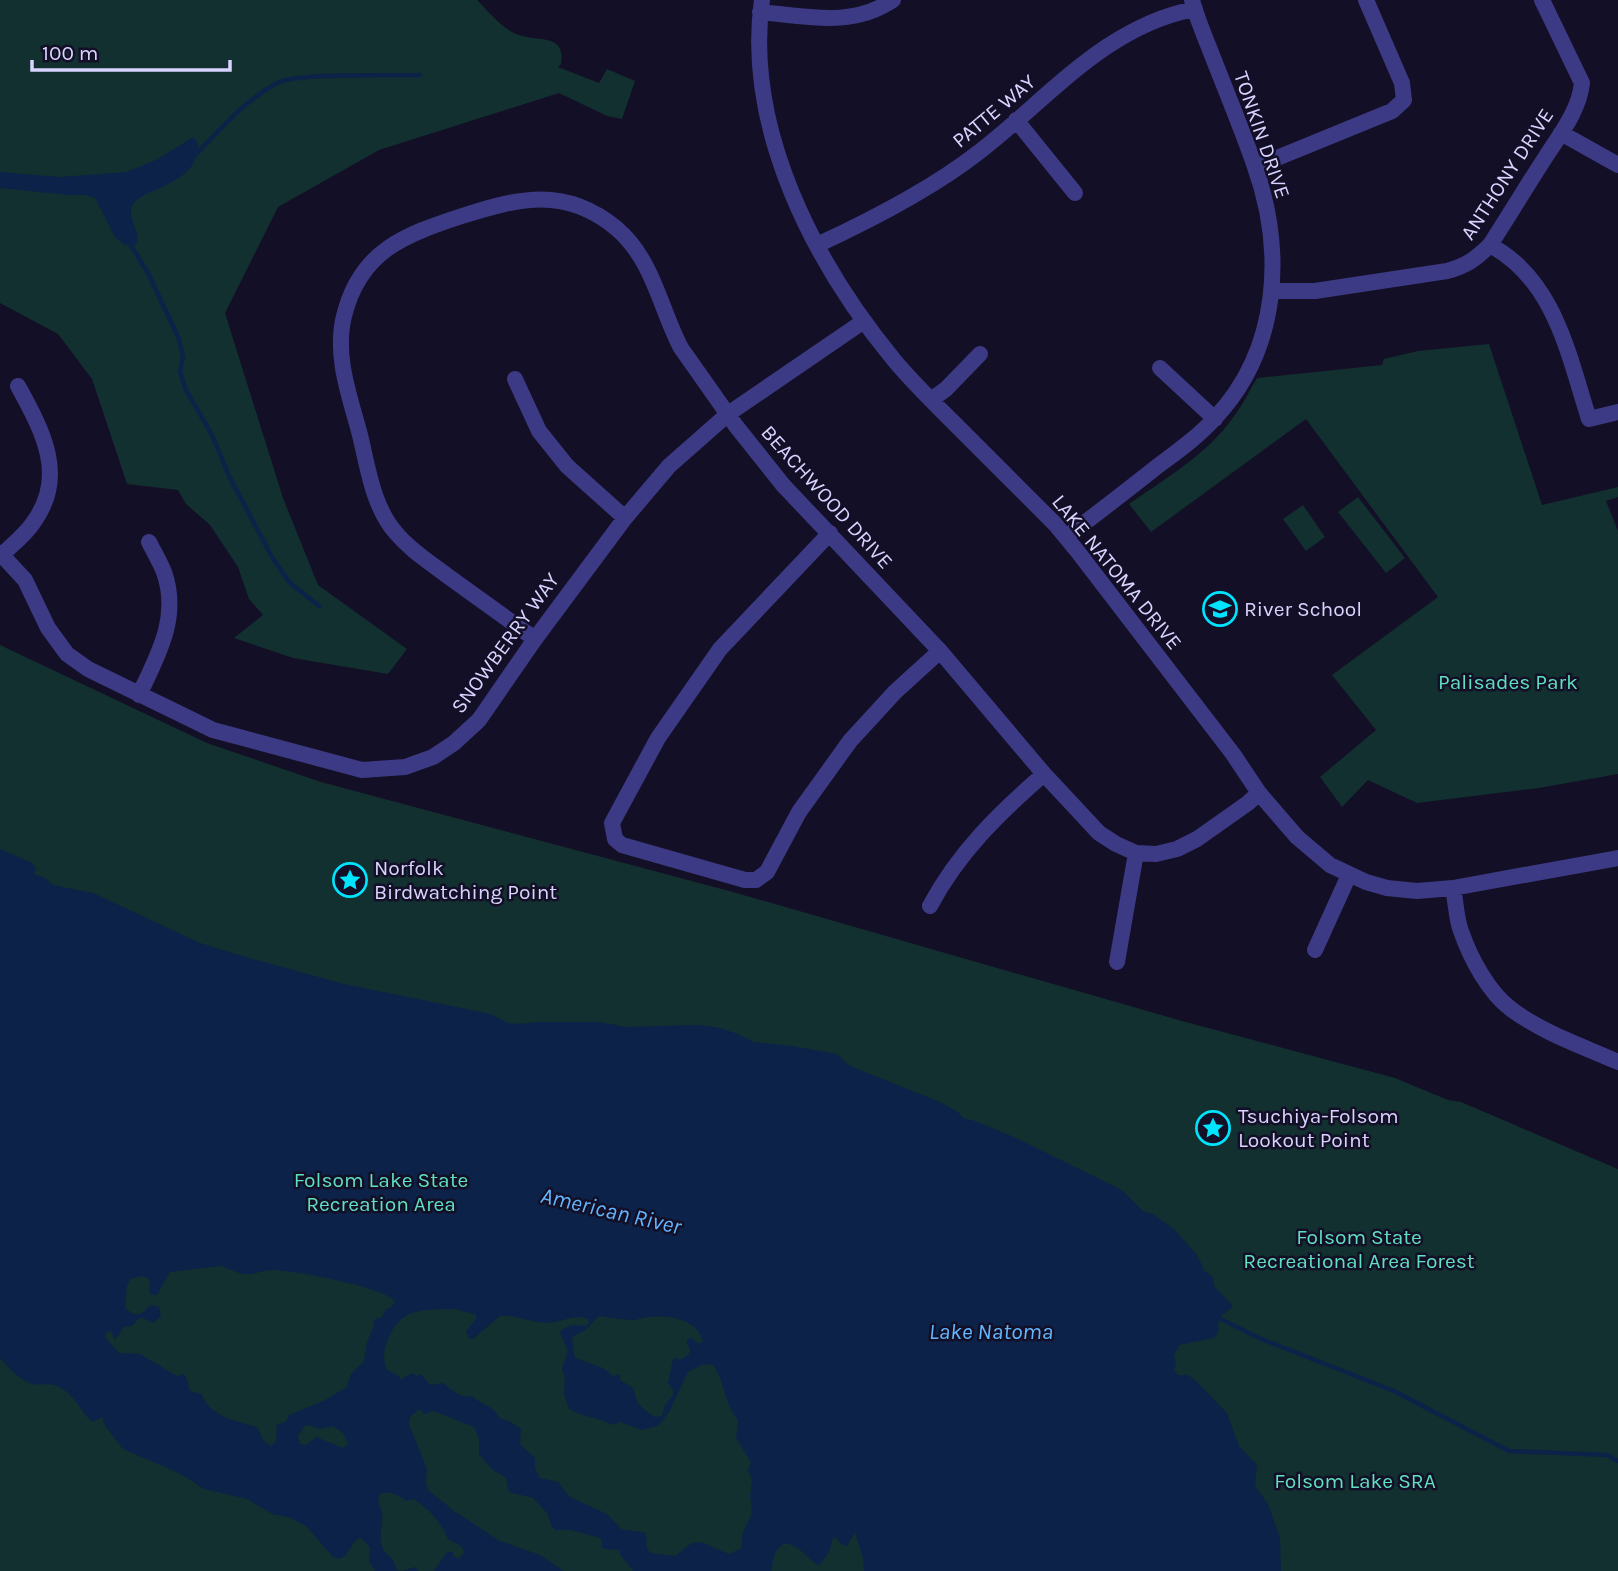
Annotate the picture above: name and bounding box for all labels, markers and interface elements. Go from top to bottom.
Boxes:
scale bar [32,28,229,72]
text: 100 m [42,41,99,65]
street label: TONKIN DRIVE [1229,68,1295,202]
street label: PATTE WAY [948,69,1041,153]
street label: ANTHONY DRIVE [1456,104,1558,244]
street label: BEACHWOOD DRIVE [756,420,898,574]
street label: LAKE NATOMA DRIVE [1047,490,1187,654]
street label: SNOWBERRY WAY [446,568,564,718]
school or university icon: River School [1201,590,1239,628]
place label: River School [1244,597,1362,621]
park label: Palisades Park [1438,670,1578,694]
place label: Norfolk Birdwatching Point [374,856,557,904]
place icon: Norfolk Birdwatching Point [331,861,369,899]
place label: Tsuchiya-Folsom Lookout Point [1238,1104,1399,1152]
place icon: Tsuchiya-Folsom Lookout Point [1194,1109,1232,1147]
park label: Folsom Lake State Recreation Area [294,1168,468,1216]
water label: American River [538,1182,685,1241]
park label: Folsom State Recreational Area Forest [1243,1225,1475,1273]
water label: Lake Natoma [929,1318,1053,1345]
park label: Folsom Lake SRA [1274,1469,1436,1493]

